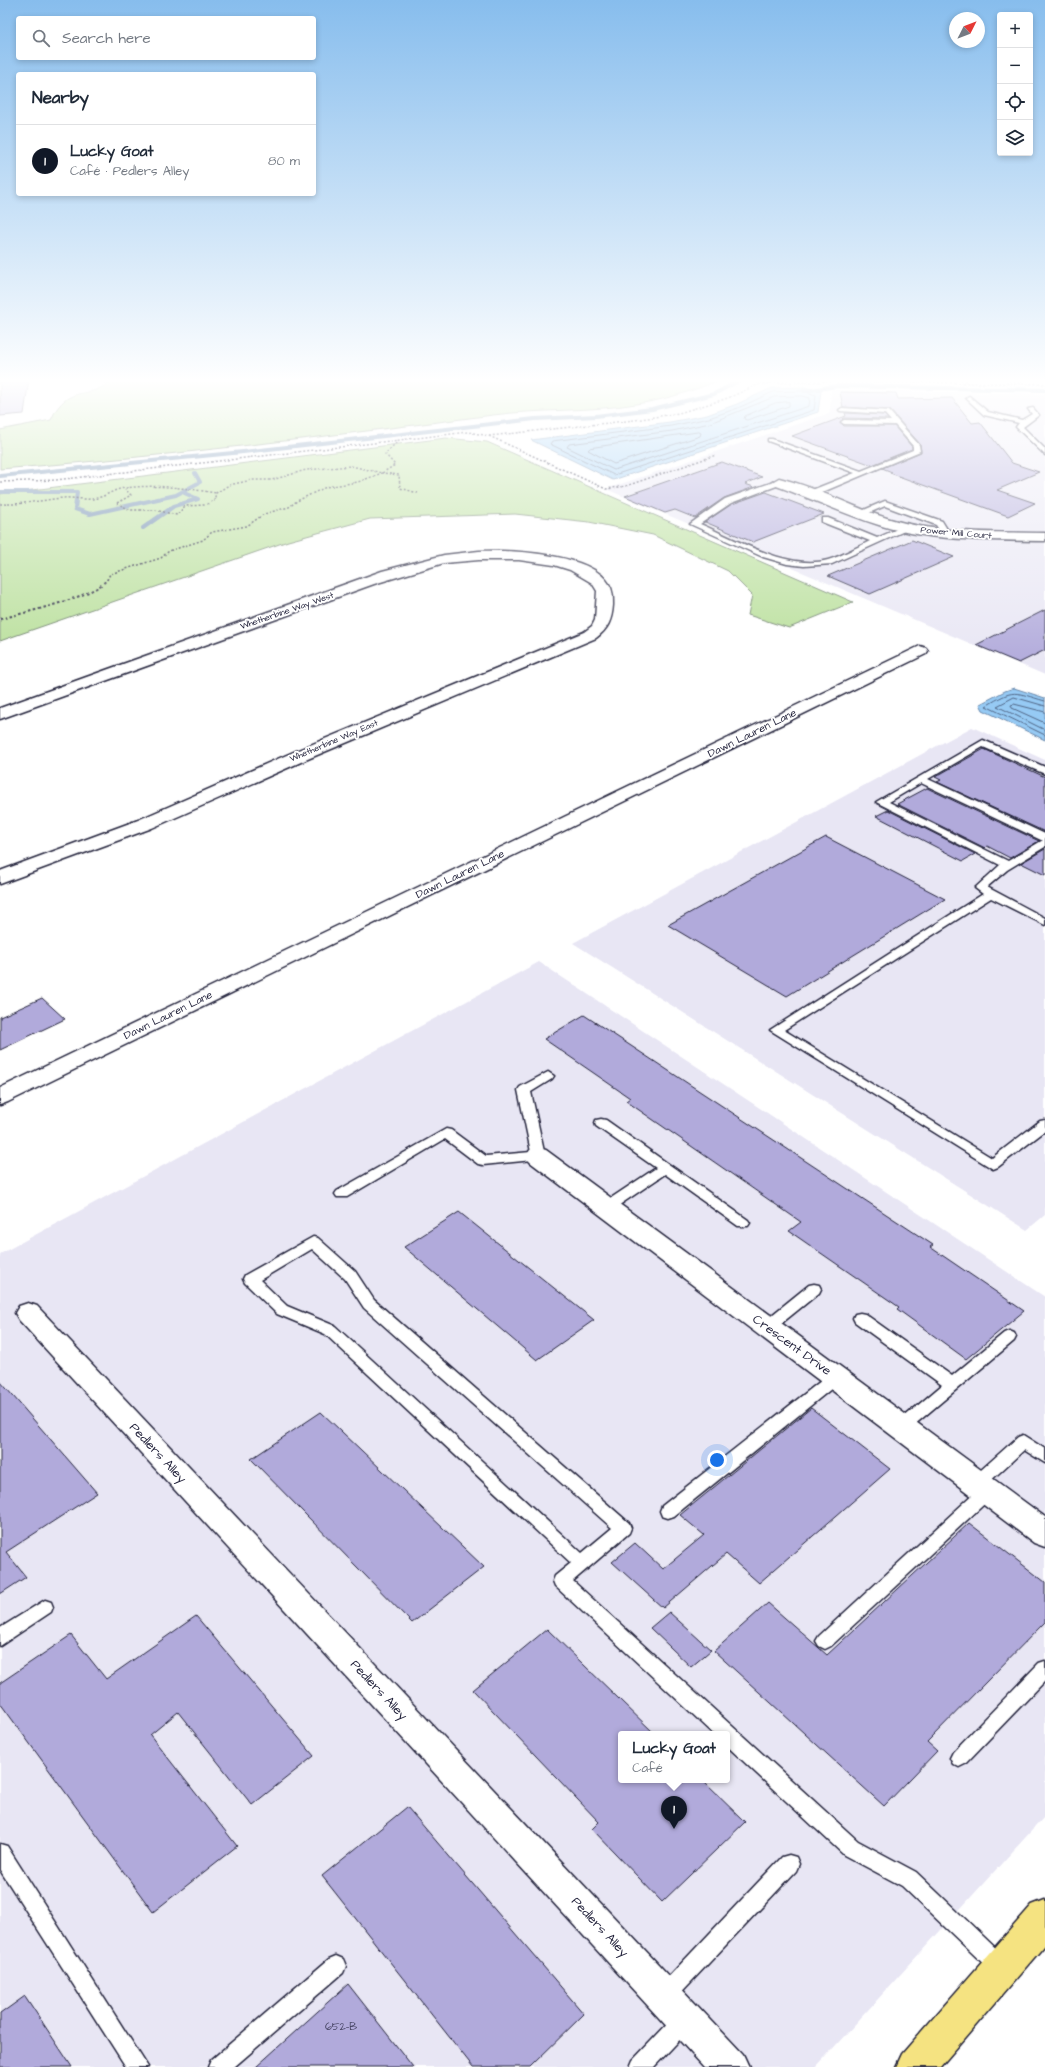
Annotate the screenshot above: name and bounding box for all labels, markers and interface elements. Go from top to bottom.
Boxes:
north arrow [949,12,985,48]
map controls [997,12,1033,156]
button: + [997,12,1033,48]
search box [16,16,316,60]
icon: search [30,27,52,49]
text: Search here [62,28,151,49]
button: − [997,48,1033,84]
button: locate [997,84,1033,120]
text: Nearby [32,86,89,110]
button: layers [997,120,1033,156]
text: Lucky Goat [70,141,153,162]
text: 1 [44,152,46,170]
text: 80 m [268,152,300,170]
text: Café · Pedlers Alley [70,162,189,180]
street label: Power Mill Court [920,523,992,543]
street label: Whetherbine Way West [238,589,336,633]
street label: Dawn Lauren Lane [705,705,799,761]
street label: Whetherbine Way East [288,716,380,765]
street label: Dawn Lauren Lane [413,846,507,902]
street label: Dawn Lauren Lane [121,987,215,1043]
street label: Crescent Drive [749,1310,835,1380]
street label: Pedlers Alley [125,1419,191,1488]
your location [707,1450,727,1470]
street label: Pedlers Alley [346,1656,412,1725]
popup [618,1731,730,1783]
text: Lucky Goat [632,1738,716,1759]
text: Café [632,1759,663,1777]
pin: 1 [661,1796,687,1829]
street label: Pedlers Alley [567,1893,633,1962]
house number: 652-B [325,2019,357,2034]

